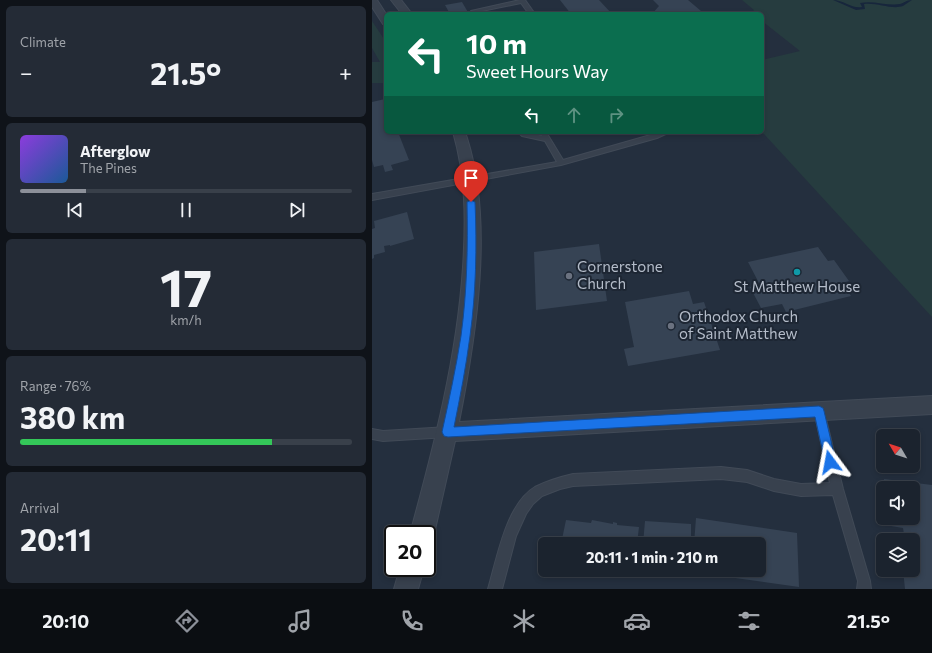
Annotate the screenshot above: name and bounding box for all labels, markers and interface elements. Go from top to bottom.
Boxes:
text: 10 m [466,26,527,60]
icon: left [400,28,452,80]
text: Climate [20,34,66,50]
text: 21.5° [150,54,221,91]
text: − [20,59,33,86]
text: + [339,59,352,86]
text: Sweet Hours Way [466,60,609,82]
icon: left [521,104,543,126]
icon: ahead [563,104,585,126]
icon: right [605,104,627,126]
text: Afterglow [80,142,150,160]
text: The Pines [80,160,137,176]
pin [454,161,488,202]
icon: arrive [460,167,482,189]
icon: previous [64,199,86,221]
icon: pause [175,199,197,221]
icon: next [286,199,308,221]
text: 17 [160,254,212,318]
place label: Cornerstone Church [577,257,663,292]
marker: St Matthew House [792,267,802,277]
marker: Cornerstone Church [564,271,574,281]
place label: St Matthew House [734,277,860,295]
place label: Orthodox Church of Saint Matthew [679,307,798,342]
text: km/h [170,312,202,328]
marker: Orthodox Church of Saint Matthew [666,321,676,331]
text: Range · 76% [20,378,91,394]
text: 380 km [20,398,125,435]
north arrow [876,429,920,473]
map controls [876,429,920,577]
position arrow [809,441,851,483]
button: sound [876,481,920,525]
text: Arrival [20,500,59,516]
text: 20:11 [20,520,92,557]
speed limit sign: 20 [384,525,436,577]
button: layers [876,533,920,577]
text: 20:11 · 1 min · 210 m [586,548,718,566]
icon: directions [173,607,201,635]
icon: music [286,607,314,635]
icon: phone [398,607,426,635]
icon: climate [510,607,538,635]
icon: car [623,607,651,635]
icon: filters [735,607,763,635]
text: 20:10 [42,610,89,632]
text: 21.5° [847,610,890,632]

